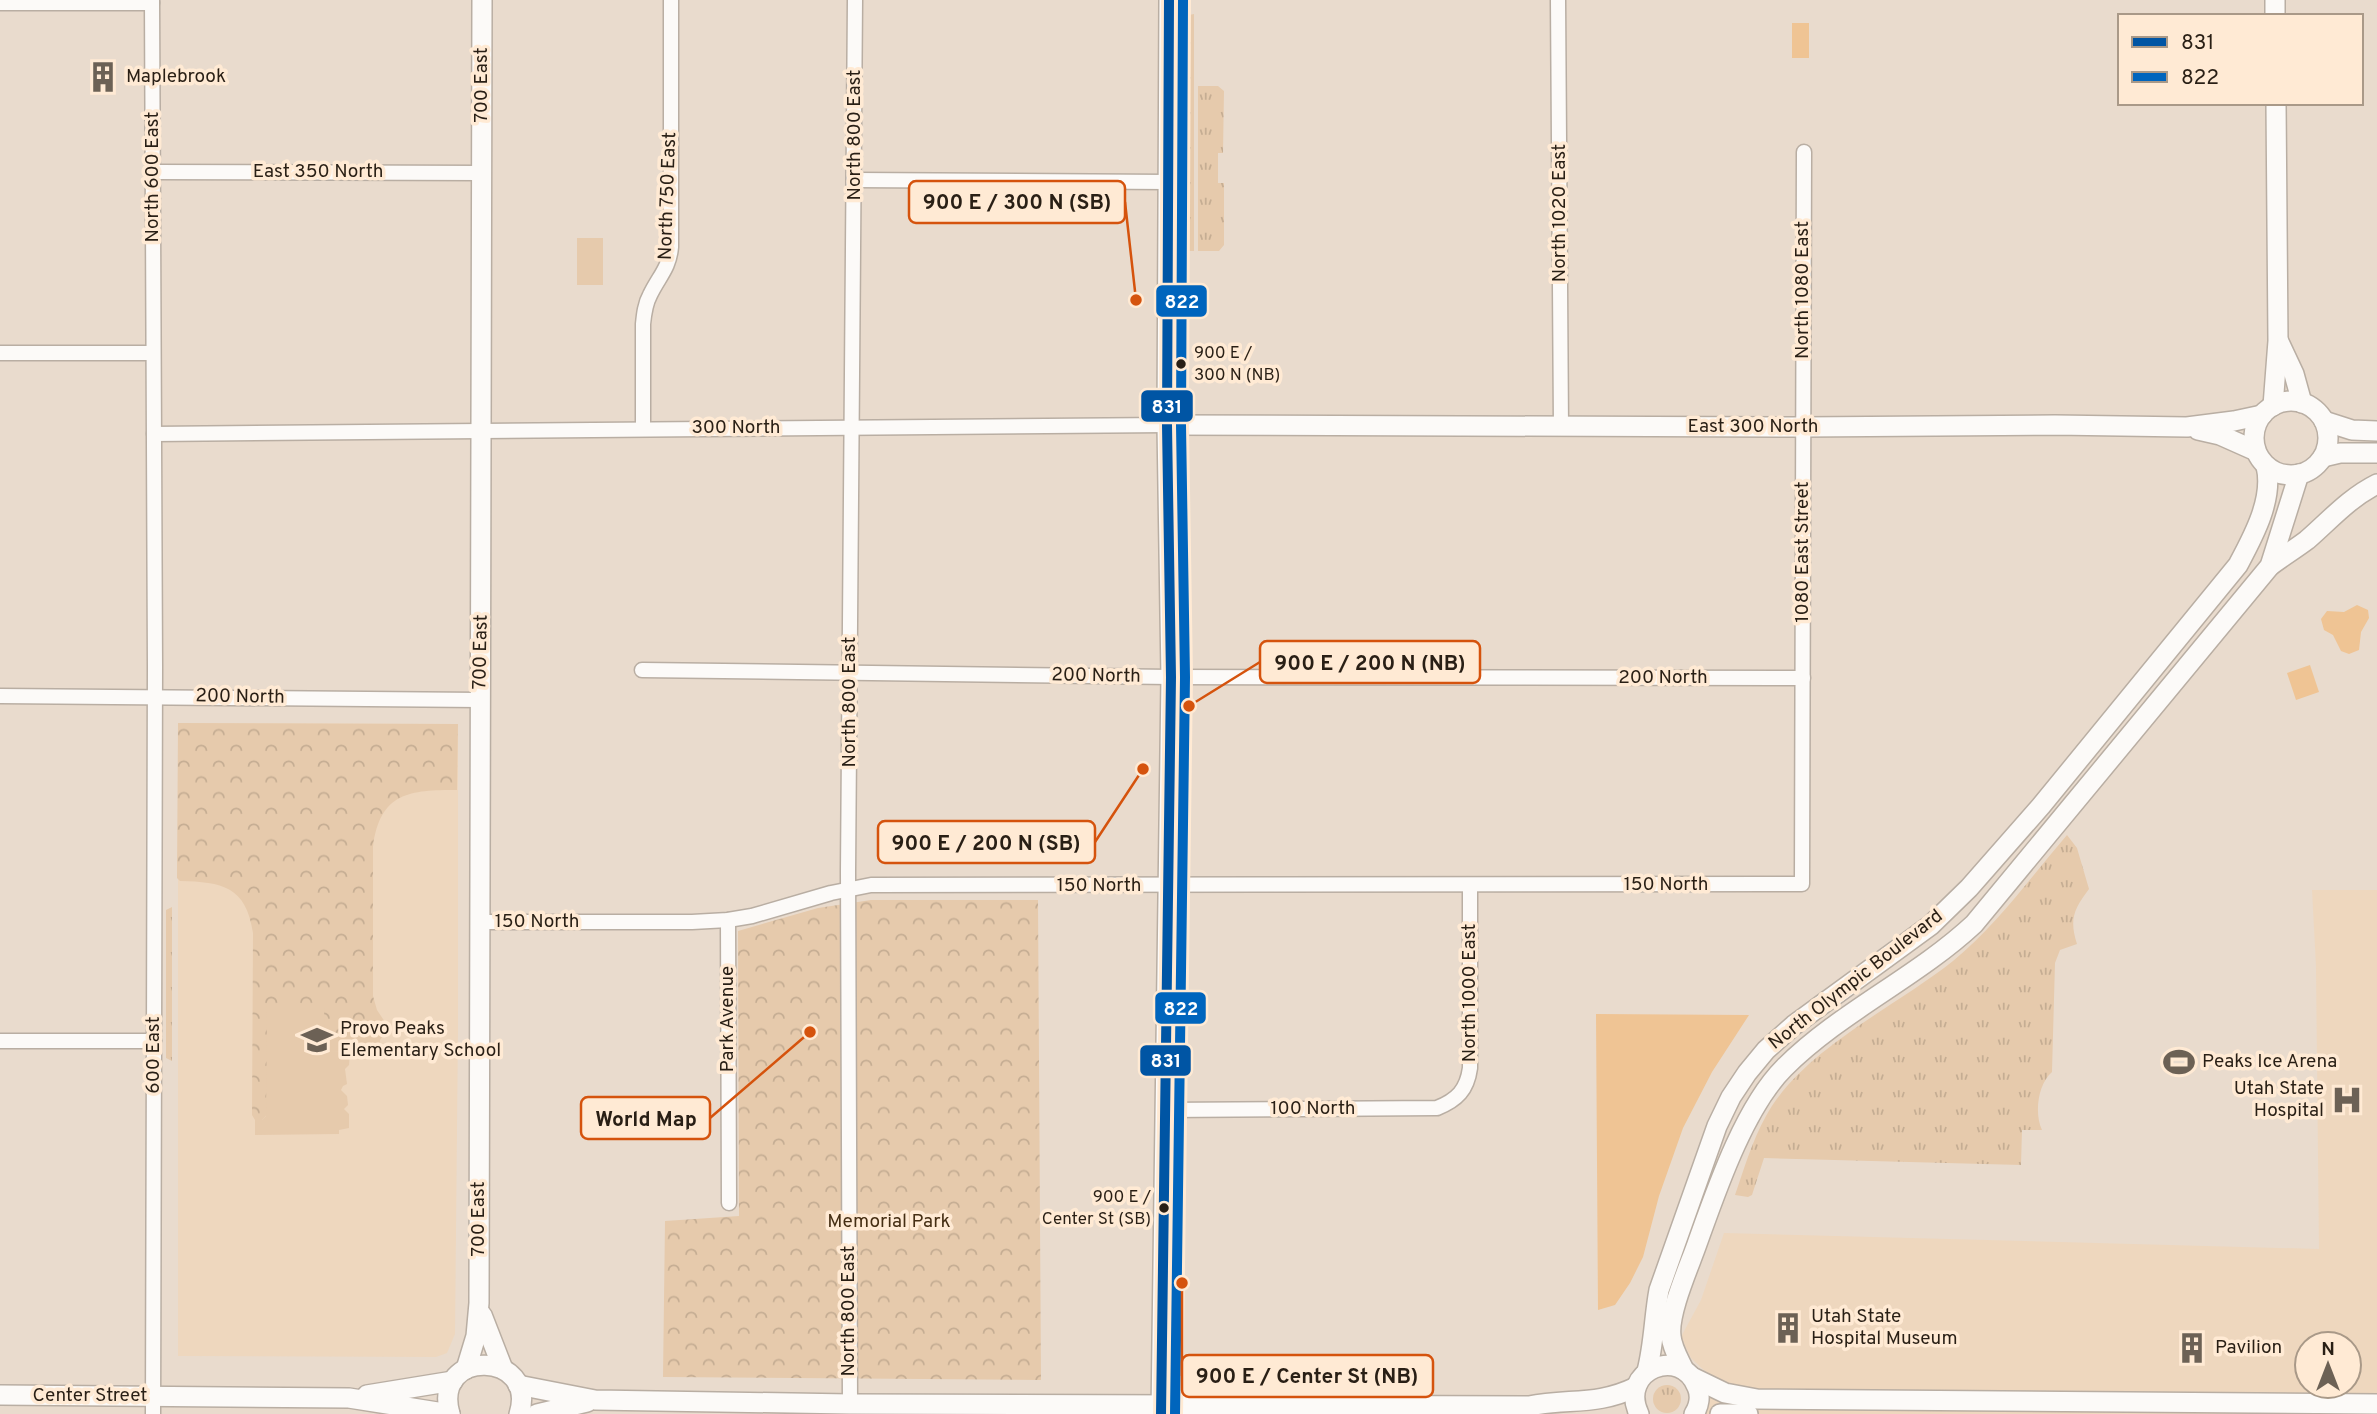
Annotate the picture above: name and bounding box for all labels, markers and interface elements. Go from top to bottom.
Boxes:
legend [2118,14,2363,105]
text: 831 [2181,30,2214,57]
street label: 700 East [470,47,494,123]
building icon: Maplebrook [86,60,120,94]
place label: Maplebrook [126,65,226,89]
text: 822 [2181,65,2219,92]
street label: North 800 East [843,70,867,200]
street label: North 600 East [141,112,165,242]
street label: North 750 East [654,131,682,261]
street label: North 1020 East [1548,144,1572,282]
street label: East 350 North [253,160,383,184]
callout: 900 E / 300 N (SB) [909,181,1125,223]
text: 900 E / 300 N (SB) [923,190,1111,217]
street label: North 1080 East [1791,221,1815,359]
line badge: 822 [1155,284,1208,318]
text: 822 [1165,291,1199,315]
place label: 900 E / 300 N (NB) [1194,343,1280,387]
marker: 900 E / 300 N (NB) [1174,357,1188,371]
line badge: 831 [1140,389,1194,423]
text: 831 [1152,396,1182,420]
street label: East 300 North [1688,415,1818,439]
street label: 300 North [691,416,781,440]
street label: 1080 East Street [1791,481,1815,623]
street label: 700 East [468,614,494,690]
street label: North 800 East [838,637,862,767]
callout: 900 E / 200 N (NB) [1260,641,1480,683]
text: 900 E / 200 N (NB) [1274,651,1466,678]
street label: 200 North [1051,663,1141,689]
street label: 200 North [1618,666,1708,690]
street label: 200 North [195,684,285,710]
callout: 900 E / 200 N (SB) [878,821,1095,863]
text: 900 E / 200 N (SB) [891,831,1081,858]
street label: 150 North [1624,873,1708,897]
street label: 150 North [1057,874,1141,898]
street label: North Olympic Boulevard [1764,905,1948,1055]
street label: 150 North [495,910,579,934]
street label: North 1000 East [1458,924,1482,1062]
street label: Park Avenue [716,966,740,1072]
line badge: 822 [1154,991,1207,1025]
text: 822 [1164,998,1198,1022]
street label: 600 East [142,1016,166,1094]
place label: Provo Peaks Elementary School [340,1017,501,1063]
school or university icon: Provo Peaks Elementary School [300,1023,334,1057]
line badge: 831 [1139,1044,1192,1077]
sports icon: Peaks Ice Arena [2162,1045,2196,1079]
text: 831 [1151,1050,1181,1074]
place label: Peaks Ice Arena [2202,1050,2337,1074]
place label: Utah State Hospital [2234,1077,2324,1123]
hospital icon: Utah State Hospital [2330,1083,2364,1117]
callout: World Map [581,1097,710,1139]
street label: 100 North [1271,1097,1355,1121]
text: World Map [595,1107,697,1134]
street label: 700 East [467,1181,491,1257]
place label: 900 E / Center St (SB) [1042,1187,1152,1231]
marker: 900 E / Center St (SB) [1157,1201,1171,1215]
park label: Memorial Park [827,1210,951,1234]
street label: North 800 East [837,1246,861,1376]
place label: Utah State Hospital Museum [1811,1305,1958,1351]
building icon: Utah State Hospital Museum [1771,1311,1805,1345]
north arrow [2293,1330,2363,1400]
building icon: Pavilion [2175,1331,2209,1365]
place label: Pavilion [2215,1336,2282,1360]
text: N [2321,1338,2335,1362]
callout: 900 E / Center St (NB) [1182,1355,1433,1397]
text: 900 E / Center St (NB) [1196,1364,1418,1391]
street label: Center Street [33,1384,147,1408]

